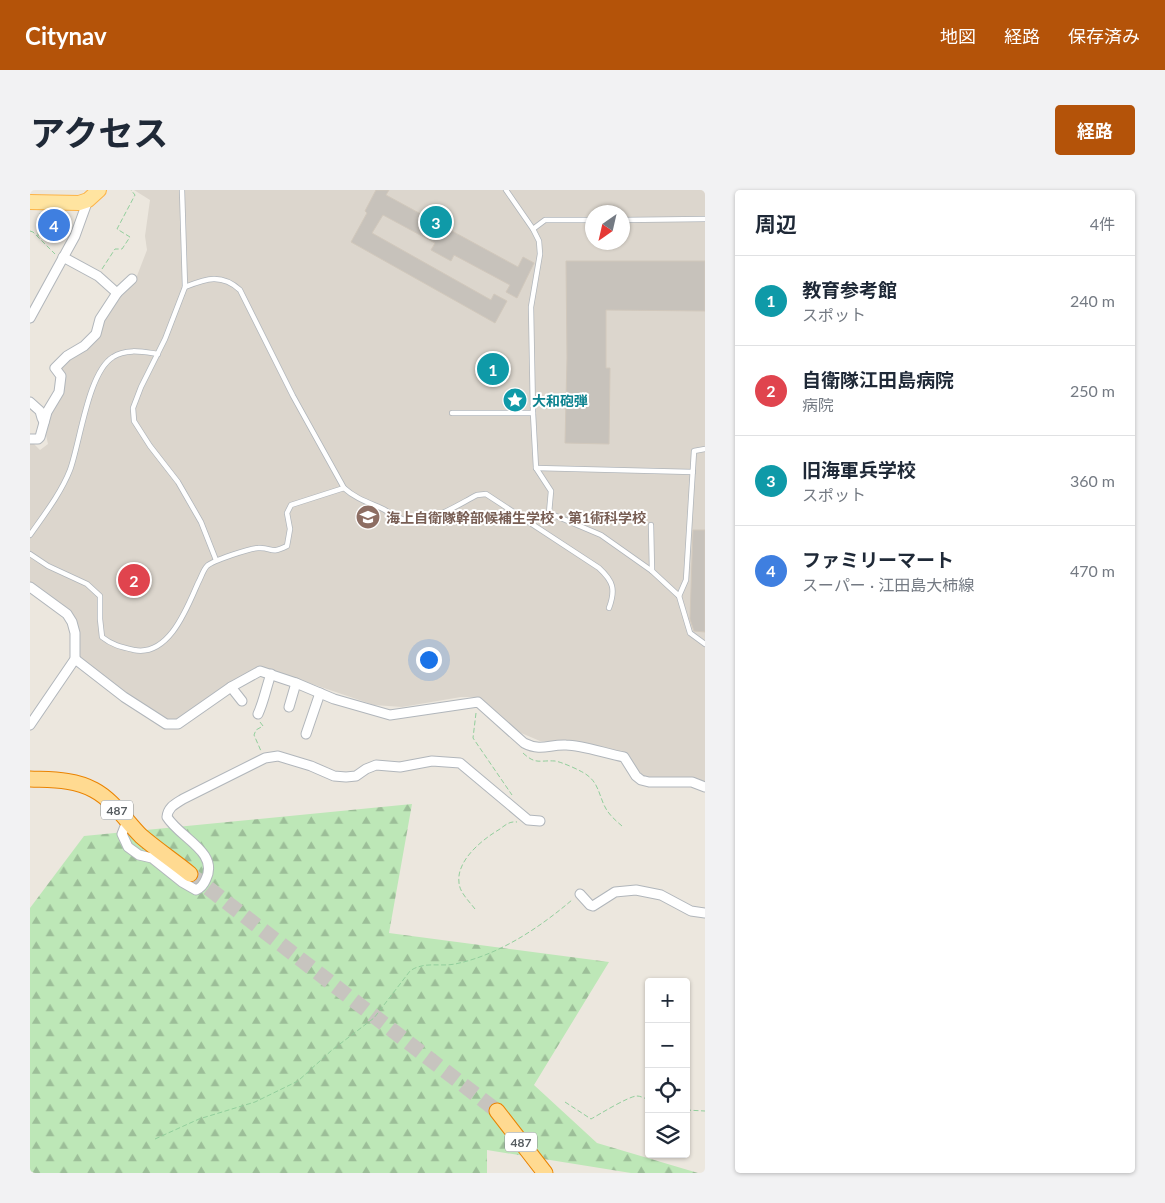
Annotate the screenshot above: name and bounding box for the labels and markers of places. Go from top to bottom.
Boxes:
pin: 3 [420,203,452,241]
pin: 4 [38,206,70,244]
pin: 1 [477,350,509,388]
place icon: 大和砲弾 [502,387,528,413]
place label: 大和砲弾 [532,392,588,409]
school or university icon: 海上自衛隊幹部候補生学校・第1術科学校 [355,504,381,530]
place label: 海上自衛隊幹部候補生学校・第1術科学校 [386,509,646,526]
pin: 2 [118,561,150,599]

